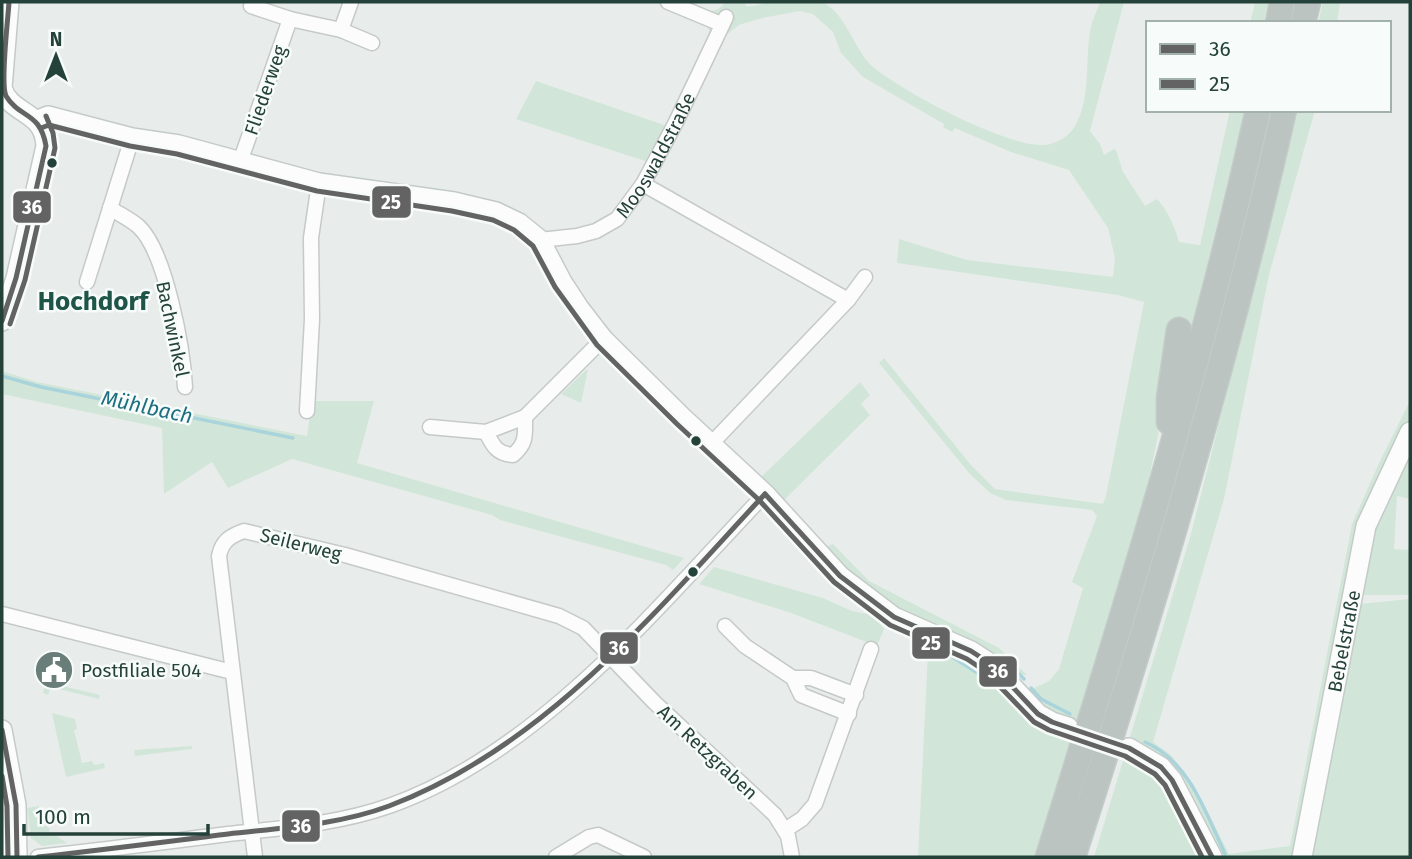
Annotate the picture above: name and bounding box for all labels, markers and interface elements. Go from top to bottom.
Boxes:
north arrow [21,21,91,91]
legend [1146,21,1391,112]
text: N [50,28,62,51]
text: 36 [1209,36,1231,62]
street label: Fliederweg [239,42,292,138]
text: 25 [1209,71,1230,97]
street label: Mooswaldstraße [611,89,700,222]
unlabelled marker [45,156,59,170]
line badge: 25 [371,185,412,219]
line badge: 36 [12,190,52,224]
text: 25 [381,191,401,214]
text: 36 [21,196,43,219]
street label: Bachwinkel [151,279,194,380]
district label: Hochdorf [38,286,151,317]
water label: Mühlbach [99,385,195,429]
unlabelled marker [689,434,703,448]
street label: Seilerweg [258,523,344,566]
unlabelled marker [686,565,700,579]
street label: Bebelstraße [1323,588,1365,694]
line badge: 25 [911,626,951,660]
line badge: 36 [599,631,639,665]
text: 25 [921,632,941,655]
text: 36 [608,637,630,660]
public building icon: Postfiliale 504 [33,649,75,691]
line badge: 36 [978,655,1018,688]
place label: Postfiliale 504 [81,659,201,682]
text: 36 [987,660,1009,683]
street label: Am Retzgraben [653,700,762,805]
scale bar [24,792,208,836]
text: 100 m [35,804,91,830]
line badge: 36 [281,809,321,843]
text: 36 [290,815,312,838]

